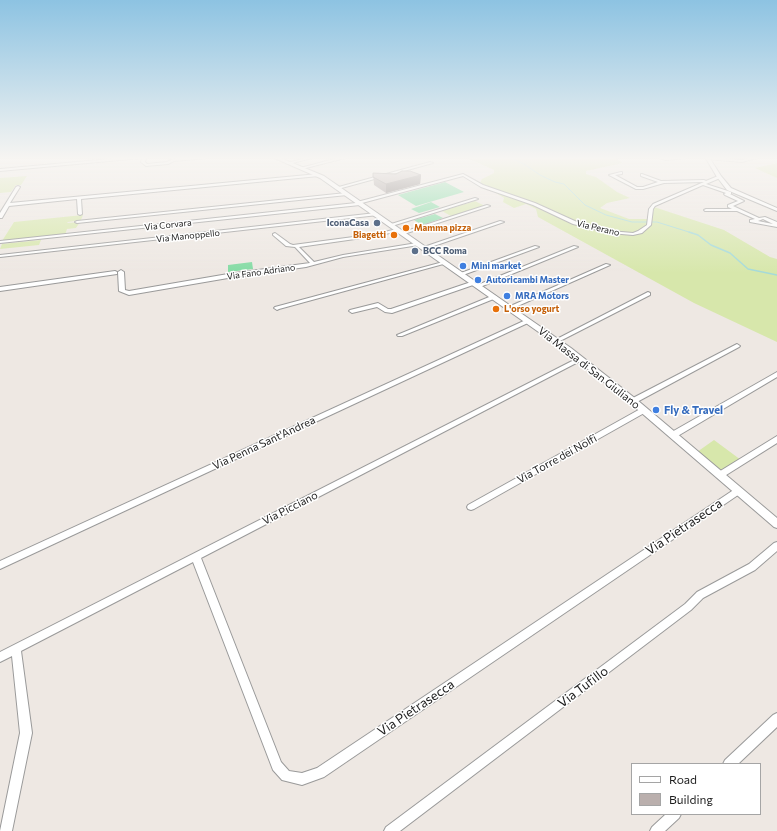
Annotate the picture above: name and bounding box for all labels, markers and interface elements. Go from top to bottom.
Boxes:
street label: Via Corvara [144,217,192,233]
place label: IconaCasa [327,218,369,228]
marker: IconaCasa [372,218,382,228]
street label: Via Perano [575,218,621,238]
marker: Mamma pizza [401,223,411,233]
place label: Mamma pizza [414,223,471,233]
street label: Via Manoppello [156,227,220,245]
place label: Biagetti [353,230,386,240]
marker: Biagetti [389,230,399,240]
marker: BCC Roma [410,246,420,256]
place label: BCC Roma [423,246,467,256]
marker: Mini market [458,261,468,271]
place label: Mini market [471,261,521,271]
street label: Via Fano Adriano [226,262,296,282]
marker: Autoricambi Master [473,275,483,285]
place label: Autoricambi Master [486,275,569,285]
marker: MRA Motors [502,291,512,301]
place label: MRA Motors [515,291,569,301]
marker: L'orso yogurt [491,304,501,314]
place label: L'orso yogurt [504,304,559,314]
street label: Via Massa di San Giuliano [536,324,642,412]
place label: Fly & Travel [664,403,723,417]
marker: Fly & Travel [651,405,661,415]
street label: Via Penna Sant'Andrea [211,413,317,473]
street label: Via Torre dei Nolfi [515,432,599,486]
street label: Via Picciano [260,488,320,528]
street label: Via Pietrasecca [643,496,725,558]
street label: Via Tufillo [555,663,611,711]
street label: Via Pietrasecca [375,677,457,739]
legend [631,763,761,815]
text: Road [669,772,697,786]
text: Building [669,792,713,806]

